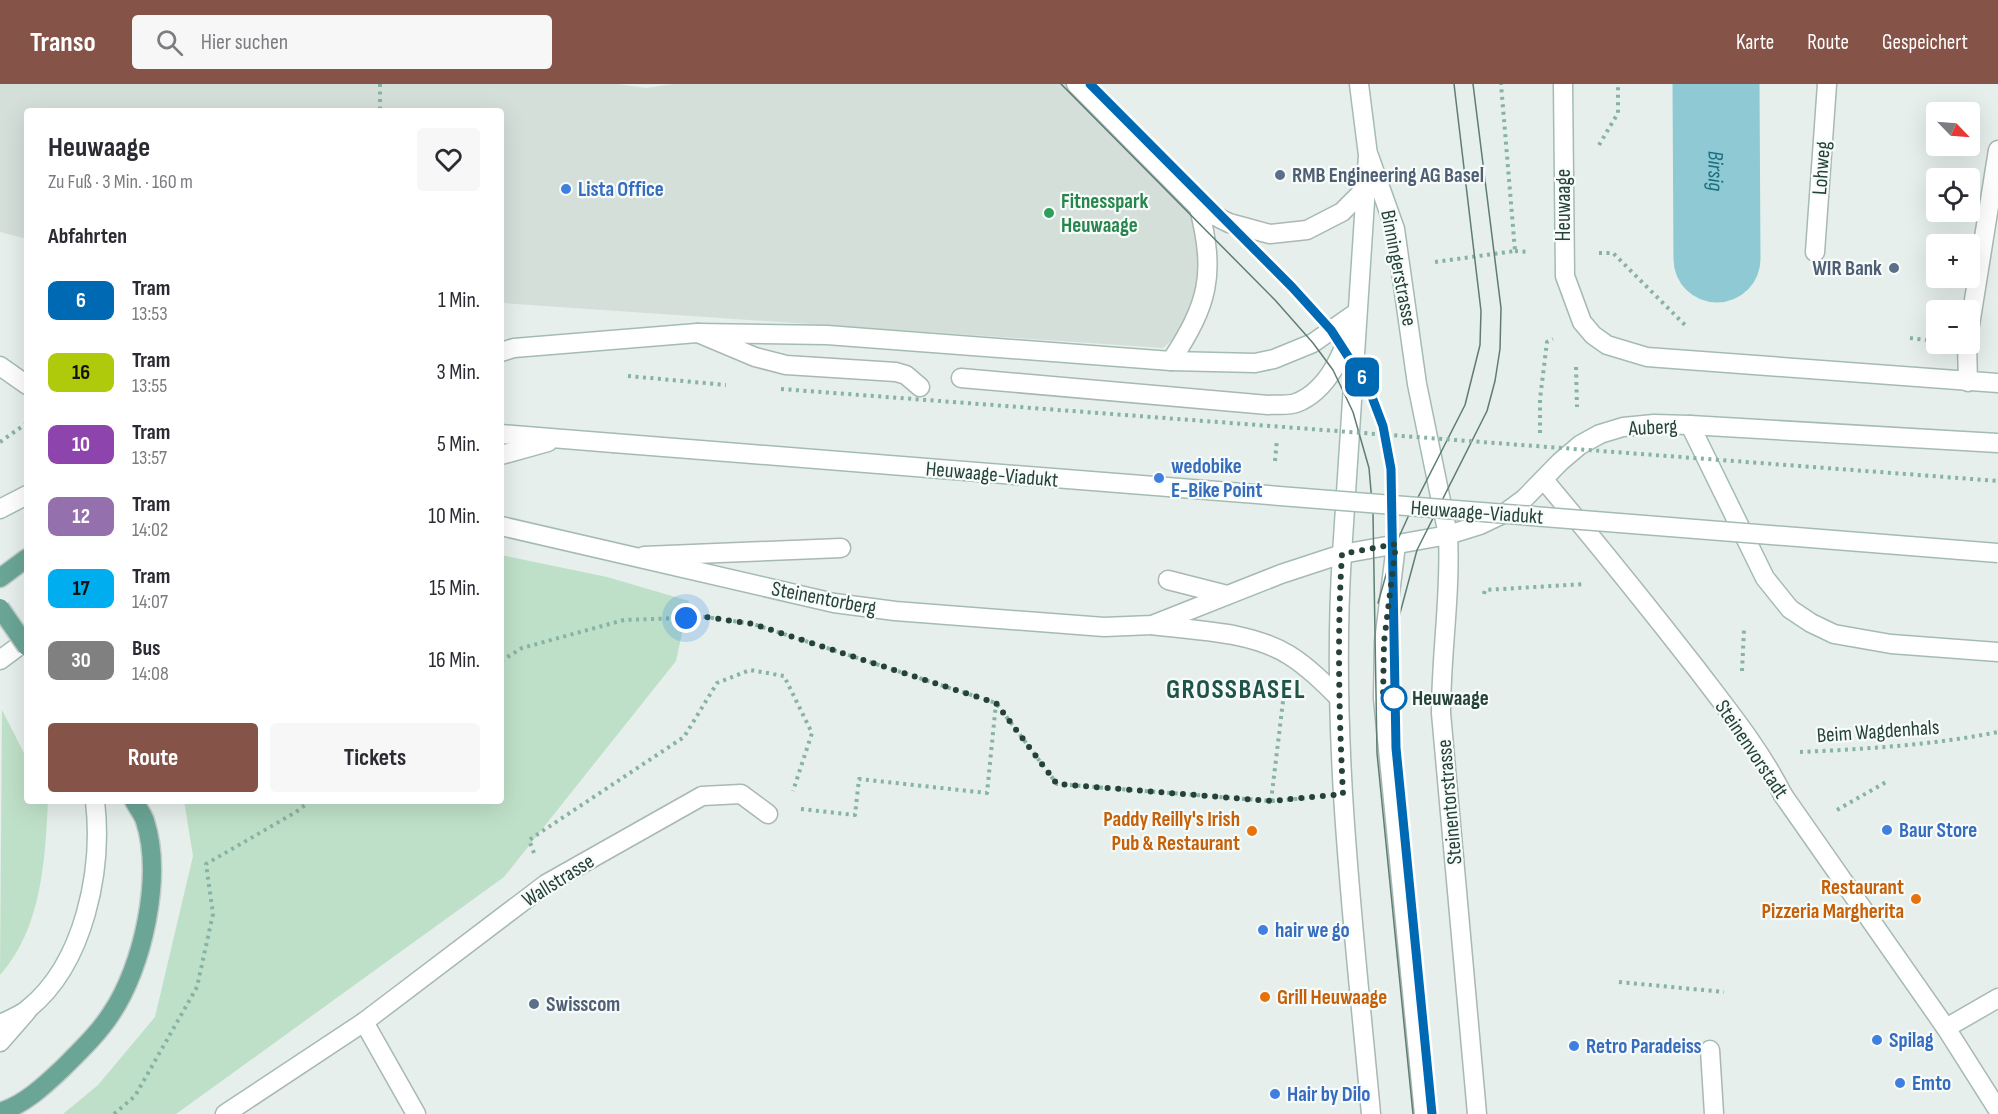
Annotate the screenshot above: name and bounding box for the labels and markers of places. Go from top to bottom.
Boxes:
place label: RMB Engineering AG Basel [1292,163,1484,188]
marker: RMB Engineering AG Basel [1273,168,1287,182]
place label: Lista Office [578,177,664,202]
marker: Lista Office [559,182,573,196]
place label: Fitnesspark Heuwaage [1061,189,1148,238]
marker: Fitnesspark Heuwaage [1042,206,1056,220]
place label: WIR Bank [1812,256,1882,281]
marker: WIR Bank [1887,261,1901,275]
place label: wedobike E-Bike Point [1171,454,1262,503]
marker: wedobike E-Bike Point [1152,471,1166,485]
marker: Heuwaage [1381,685,1407,711]
place label: Heuwaage [1412,686,1489,711]
place label: Paddy Reilly's Irish Pub & Restaurant [1103,807,1240,856]
place label: Baur Store [1899,818,1977,843]
marker: Baur Store [1880,823,1894,837]
marker: Paddy Reilly's Irish Pub & Restaurant [1245,824,1259,838]
place label: Restaurant Pizzeria Margherita [1762,875,1904,924]
marker: Restaurant Pizzeria Margherita [1909,892,1923,906]
place label: hair we go [1275,918,1350,943]
marker: hair we go [1256,923,1270,937]
place label: Grill Heuwaage [1277,985,1387,1010]
marker: Grill Heuwaage [1258,990,1272,1004]
place label: Swisscom [546,992,620,1017]
marker: Swisscom [527,997,541,1011]
place label: Spilag [1889,1028,1934,1053]
marker: Spilag [1870,1033,1884,1047]
place label: Retro Paradeiss [1586,1034,1702,1059]
marker: Retro Paradeiss [1567,1039,1581,1053]
place label: Emto [1912,1071,1951,1096]
marker: Emto [1893,1076,1907,1090]
place label: Hair by Dilo [1287,1082,1370,1107]
marker: Hair by Dilo [1268,1087,1282,1101]

